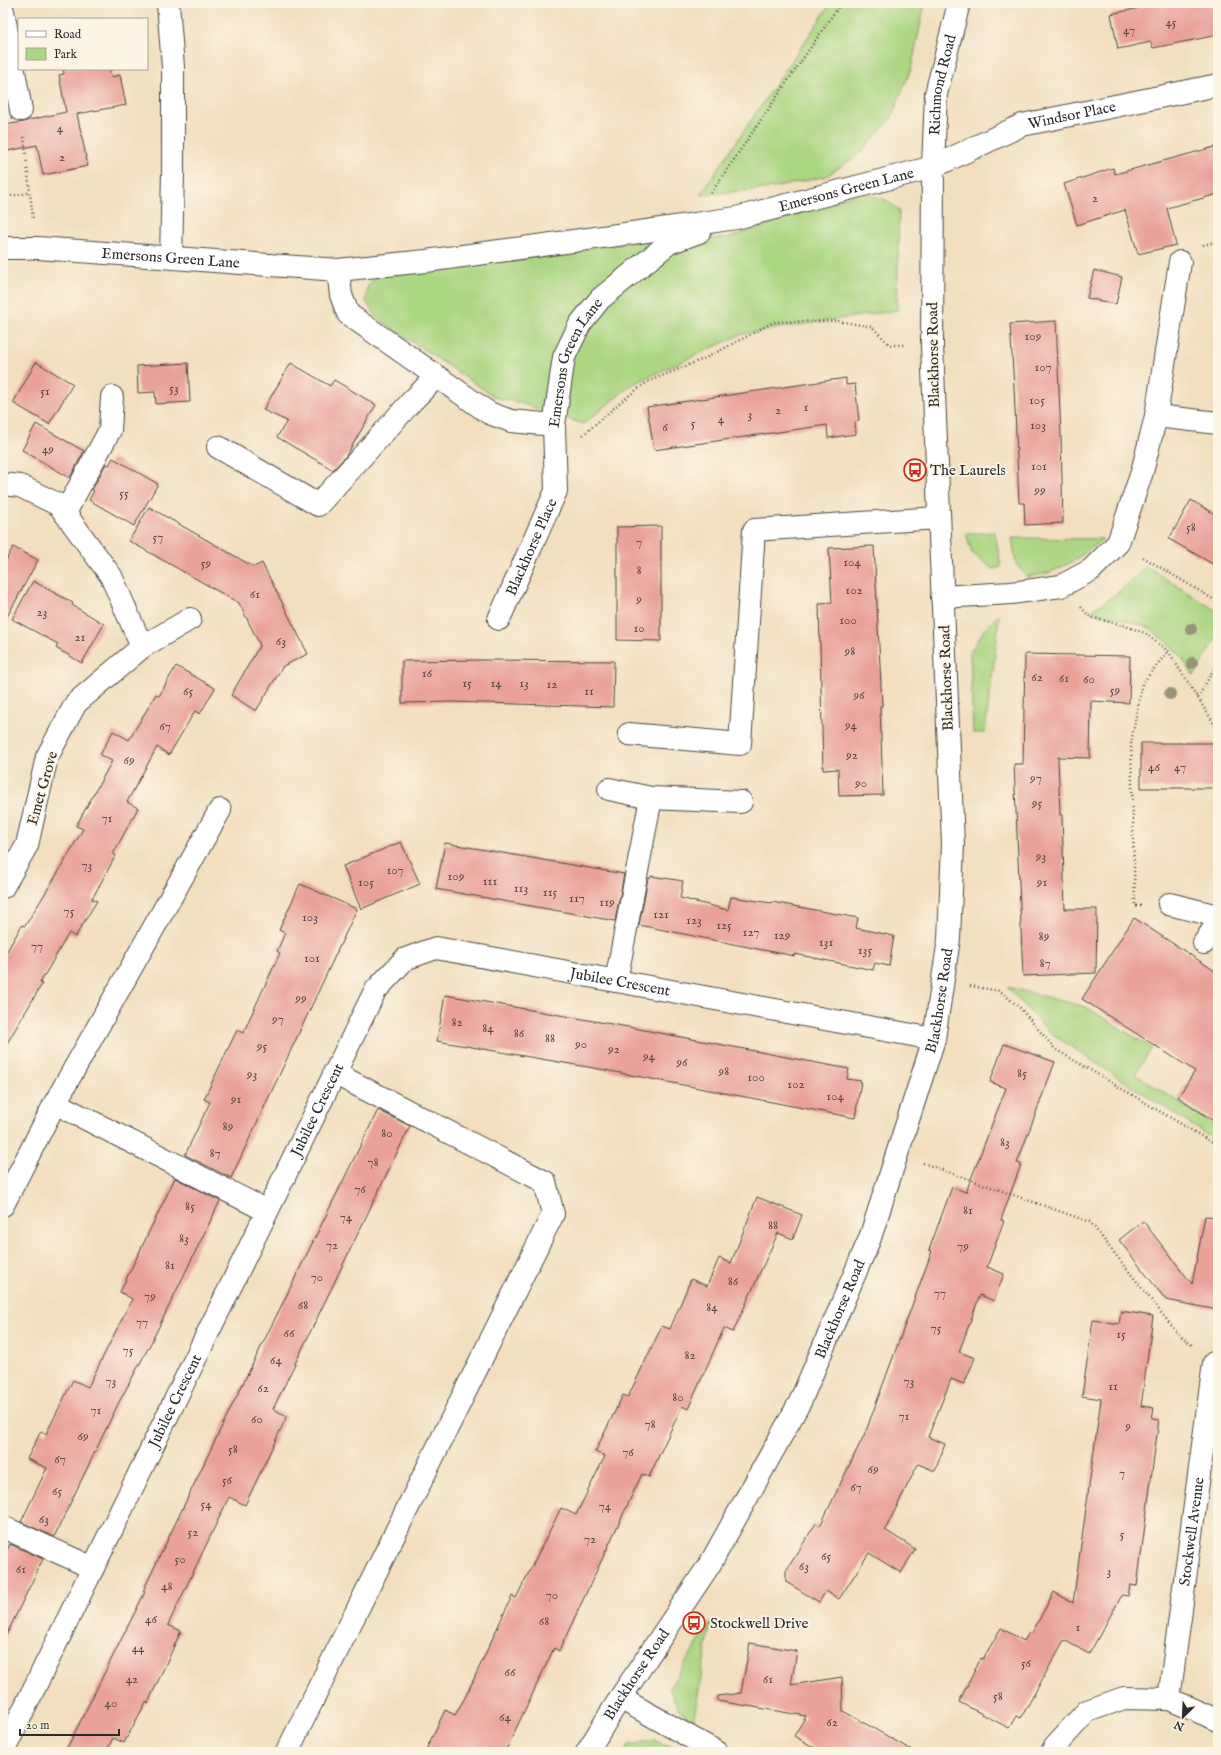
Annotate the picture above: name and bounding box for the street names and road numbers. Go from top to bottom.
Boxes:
street label: Richmond Road [925,32,961,136]
street label: Windsor Place [1026,97,1118,134]
street label: Emersons Green Lane [777,163,916,217]
street label: Emersons Green Lane [101,244,241,273]
street label: Emersons Green Lane [545,294,607,429]
street label: Blackhorse Road [923,301,944,408]
street label: Blackhorse Place [502,495,562,599]
street label: Blackhorse Road [935,624,958,731]
street label: Emet Grove [23,749,62,827]
street label: Blackhorse Road [921,946,958,1056]
street label: Jubilee Crescent [566,963,672,1001]
street label: Jubilee Crescent [286,1060,348,1161]
street label: Blackhorse Road [811,1256,870,1362]
street label: Jubilee Crescent [143,1351,206,1452]
street label: Stockwell Avenue [1175,1476,1209,1587]
street label: Blackhorse Road [600,1624,674,1724]

